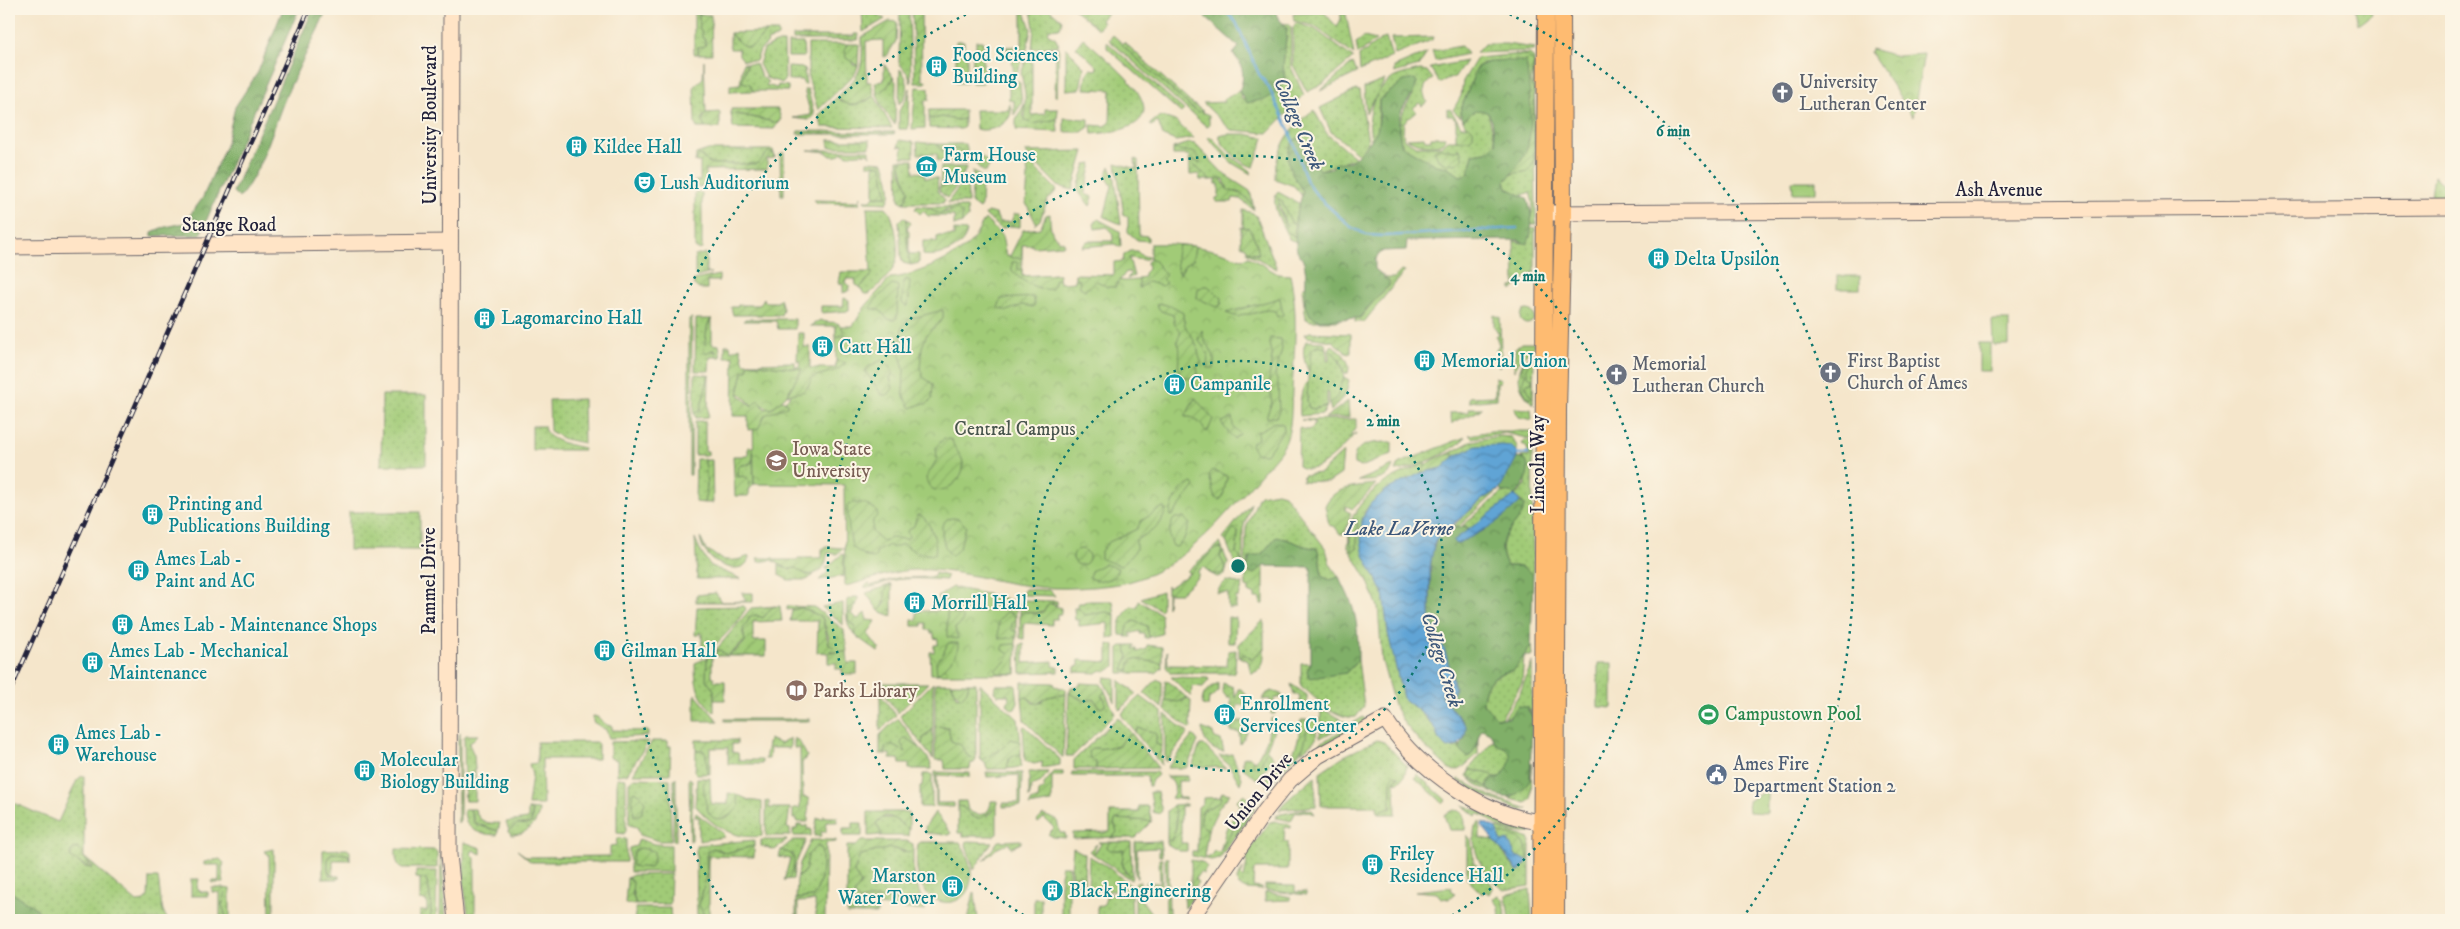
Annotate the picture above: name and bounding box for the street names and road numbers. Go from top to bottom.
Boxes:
street label: University Boulevard [419,45,442,205]
street label: Ash Avenue [1955,179,2043,202]
street label: Stange Road [182,214,277,237]
street label: Lincoln Way [1527,414,1550,513]
street label: Pammel Drive [418,527,441,635]
street label: Union Drive [1220,748,1298,836]

